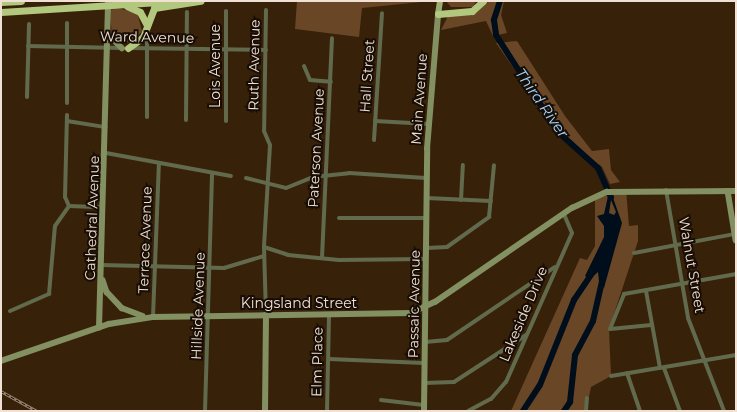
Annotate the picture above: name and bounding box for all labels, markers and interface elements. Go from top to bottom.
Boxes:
street label: Ruth Avenue [245,19,263,111]
street label: Lois Avenue [207,24,223,108]
street label: Ward Avenue [100,28,194,46]
street label: Hall Street [356,39,378,113]
street label: Main Avenue [407,53,431,145]
water label: Third River [512,65,572,141]
street label: Paterson Avenue [304,88,328,208]
street label: Cathedral Avenue [81,155,103,281]
street label: Terrace Avenue [135,186,155,294]
street label: Walnut Street [675,216,709,314]
street label: Passaic Avenue [405,250,423,358]
street label: Hillside Avenue [188,252,208,360]
street label: Lakeside Drive [495,264,551,364]
street label: Kingsland Street [241,295,357,311]
street label: Elm Place [308,327,326,397]

